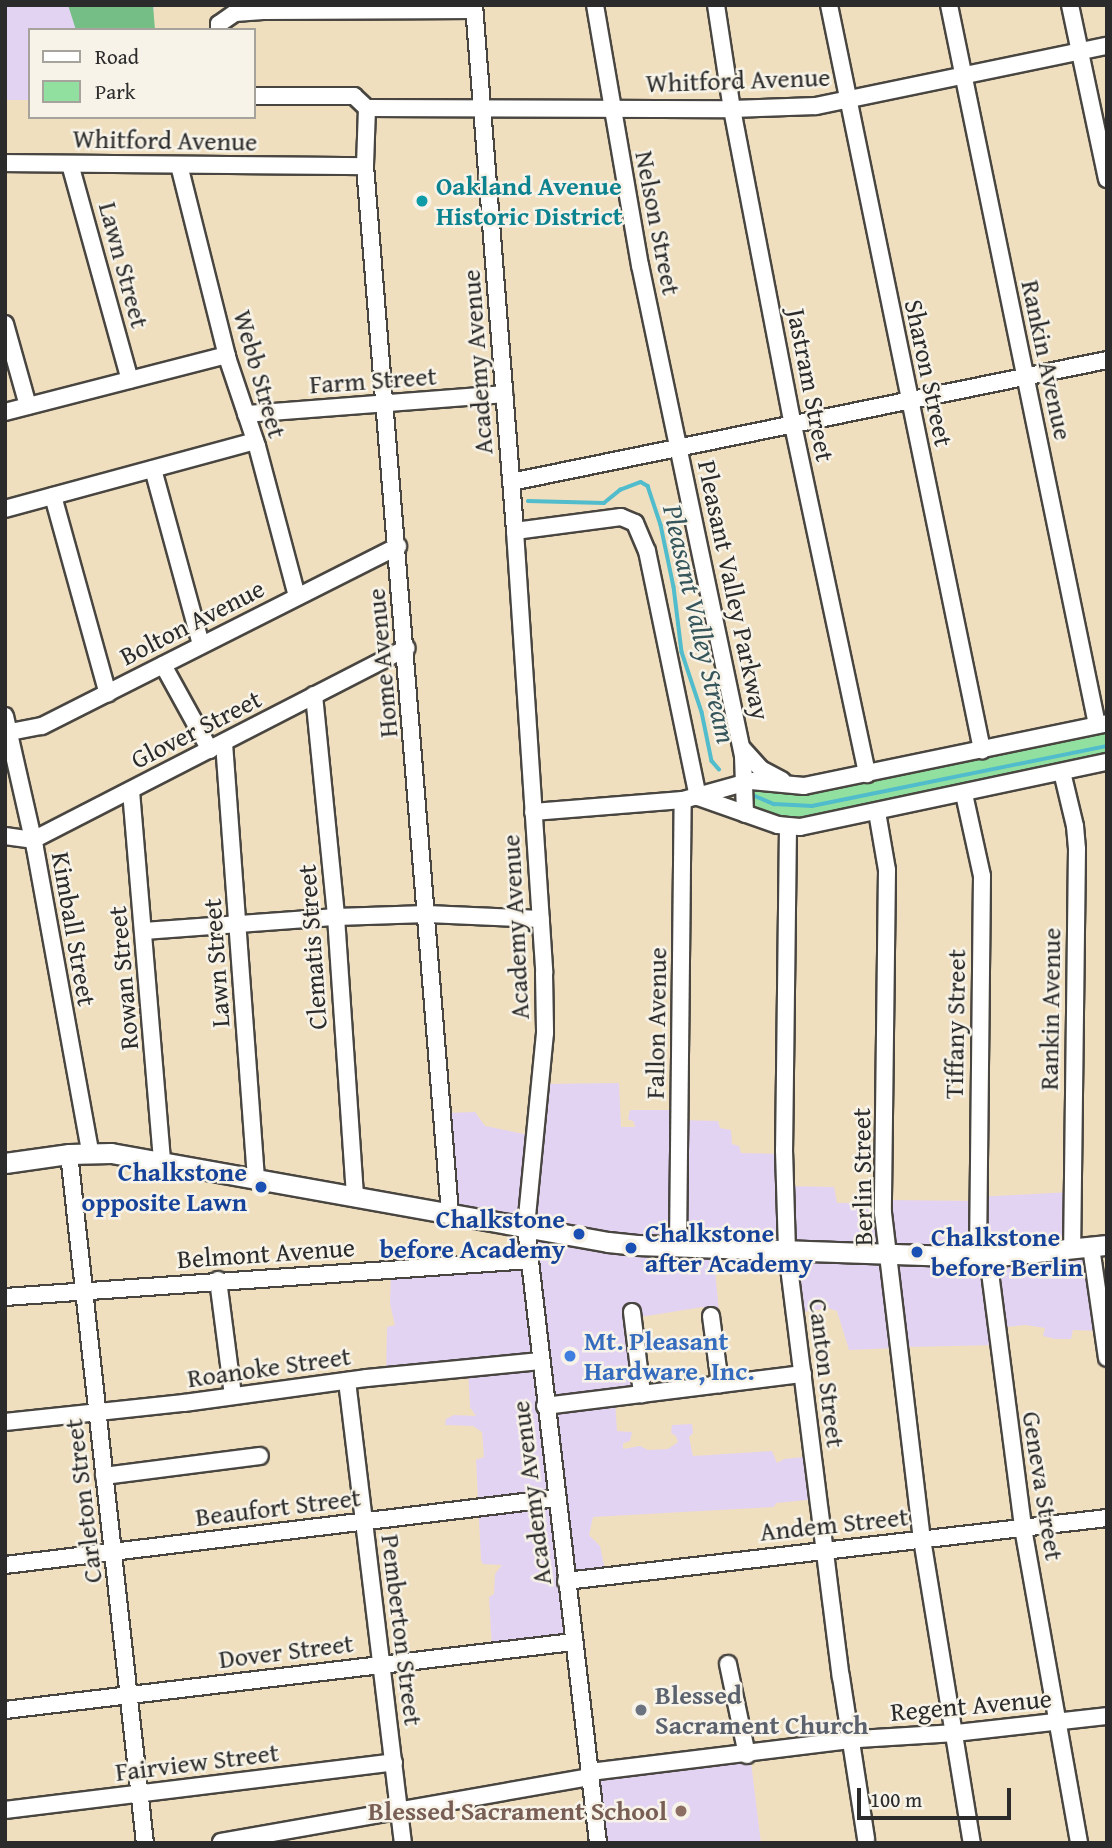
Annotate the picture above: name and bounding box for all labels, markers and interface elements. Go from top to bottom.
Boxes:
legend [28,28,256,119]
text: Road [95,41,139,72]
street label: Whitford Avenue [645,61,831,99]
text: Park [95,76,136,107]
street label: Whitford Avenue [72,123,258,157]
street label: Nelson Street [629,148,687,298]
place label: Oakland Avenue Historic District [436,170,623,232]
marker: Oakland Avenue Historic District [414,193,430,209]
street label: Lawn Street [92,199,156,331]
street label: Academy Avenue [455,268,499,456]
street label: Rankin Avenue [1015,277,1079,443]
street label: Sharon Street [898,297,960,449]
street label: Webb Street [227,306,293,442]
street label: Jastram Street [781,306,841,464]
street label: Farm Street [308,360,438,400]
street label: Pleasant Valley Parkway [691,457,777,723]
water label: Pleasant Valley Stream [656,501,744,747]
street label: Bolton Avenue [115,572,269,672]
street label: Home Avenue [360,587,404,739]
street label: Glover Street [126,683,266,775]
street label: Academy Avenue [495,834,535,1020]
street label: Kimball Street [45,850,103,1008]
street label: Clematis Street [291,863,333,1031]
street label: Lawn Street [196,898,236,1028]
street label: Rowan Street [101,905,145,1051]
street label: Rankin Avenue [1033,927,1067,1091]
street label: Fallon Avenue [639,947,673,1099]
street label: Tiffany Street [938,949,972,1099]
street label: Berlin Street [845,1108,879,1246]
place label: Chalkstone opposite Lawn [82,1156,247,1218]
marker: Chalkstone opposite Lawn [253,1179,269,1195]
place label: Chalkstone before Academy [380,1203,565,1264]
place label: Chalkstone after Academy [645,1217,813,1278]
place label: Chalkstone before Berlin [931,1221,1083,1282]
marker: Chalkstone before Academy [571,1226,587,1242]
street label: Belmont Avenue [176,1231,356,1275]
marker: Chalkstone after Academy [623,1240,639,1256]
marker: Chalkstone before Berlin [909,1244,925,1260]
street label: Canton Street [802,1297,852,1449]
place label: Mt. Pleasant Hardware, Inc. [584,1325,754,1386]
street label: Roanoke Street [185,1340,353,1394]
marker: Mt. Pleasant Hardware, Inc. [562,1348,578,1364]
street label: Academy Avenue [504,1399,558,1587]
street label: Geneva Street [1016,1409,1070,1563]
street label: Carleton Street [57,1417,109,1585]
street label: Beaufort Street [194,1481,362,1533]
street label: Andem Street [758,1501,910,1547]
street label: Pemberton Street [375,1533,429,1727]
street label: Dover Street [217,1627,355,1675]
place label: Blessed Sacrament Church [655,1679,868,1740]
street label: Regent Avenue [889,1682,1053,1728]
marker: Blessed Sacrament Church [633,1702,649,1718]
street label: Fairview Street [114,1736,280,1788]
scale bar [860,1774,1014,1818]
text: 100 m [870,1784,922,1815]
place label: Blessed Sacrament School [368,1795,667,1827]
marker: Blessed Sacrament School [673,1803,689,1819]

